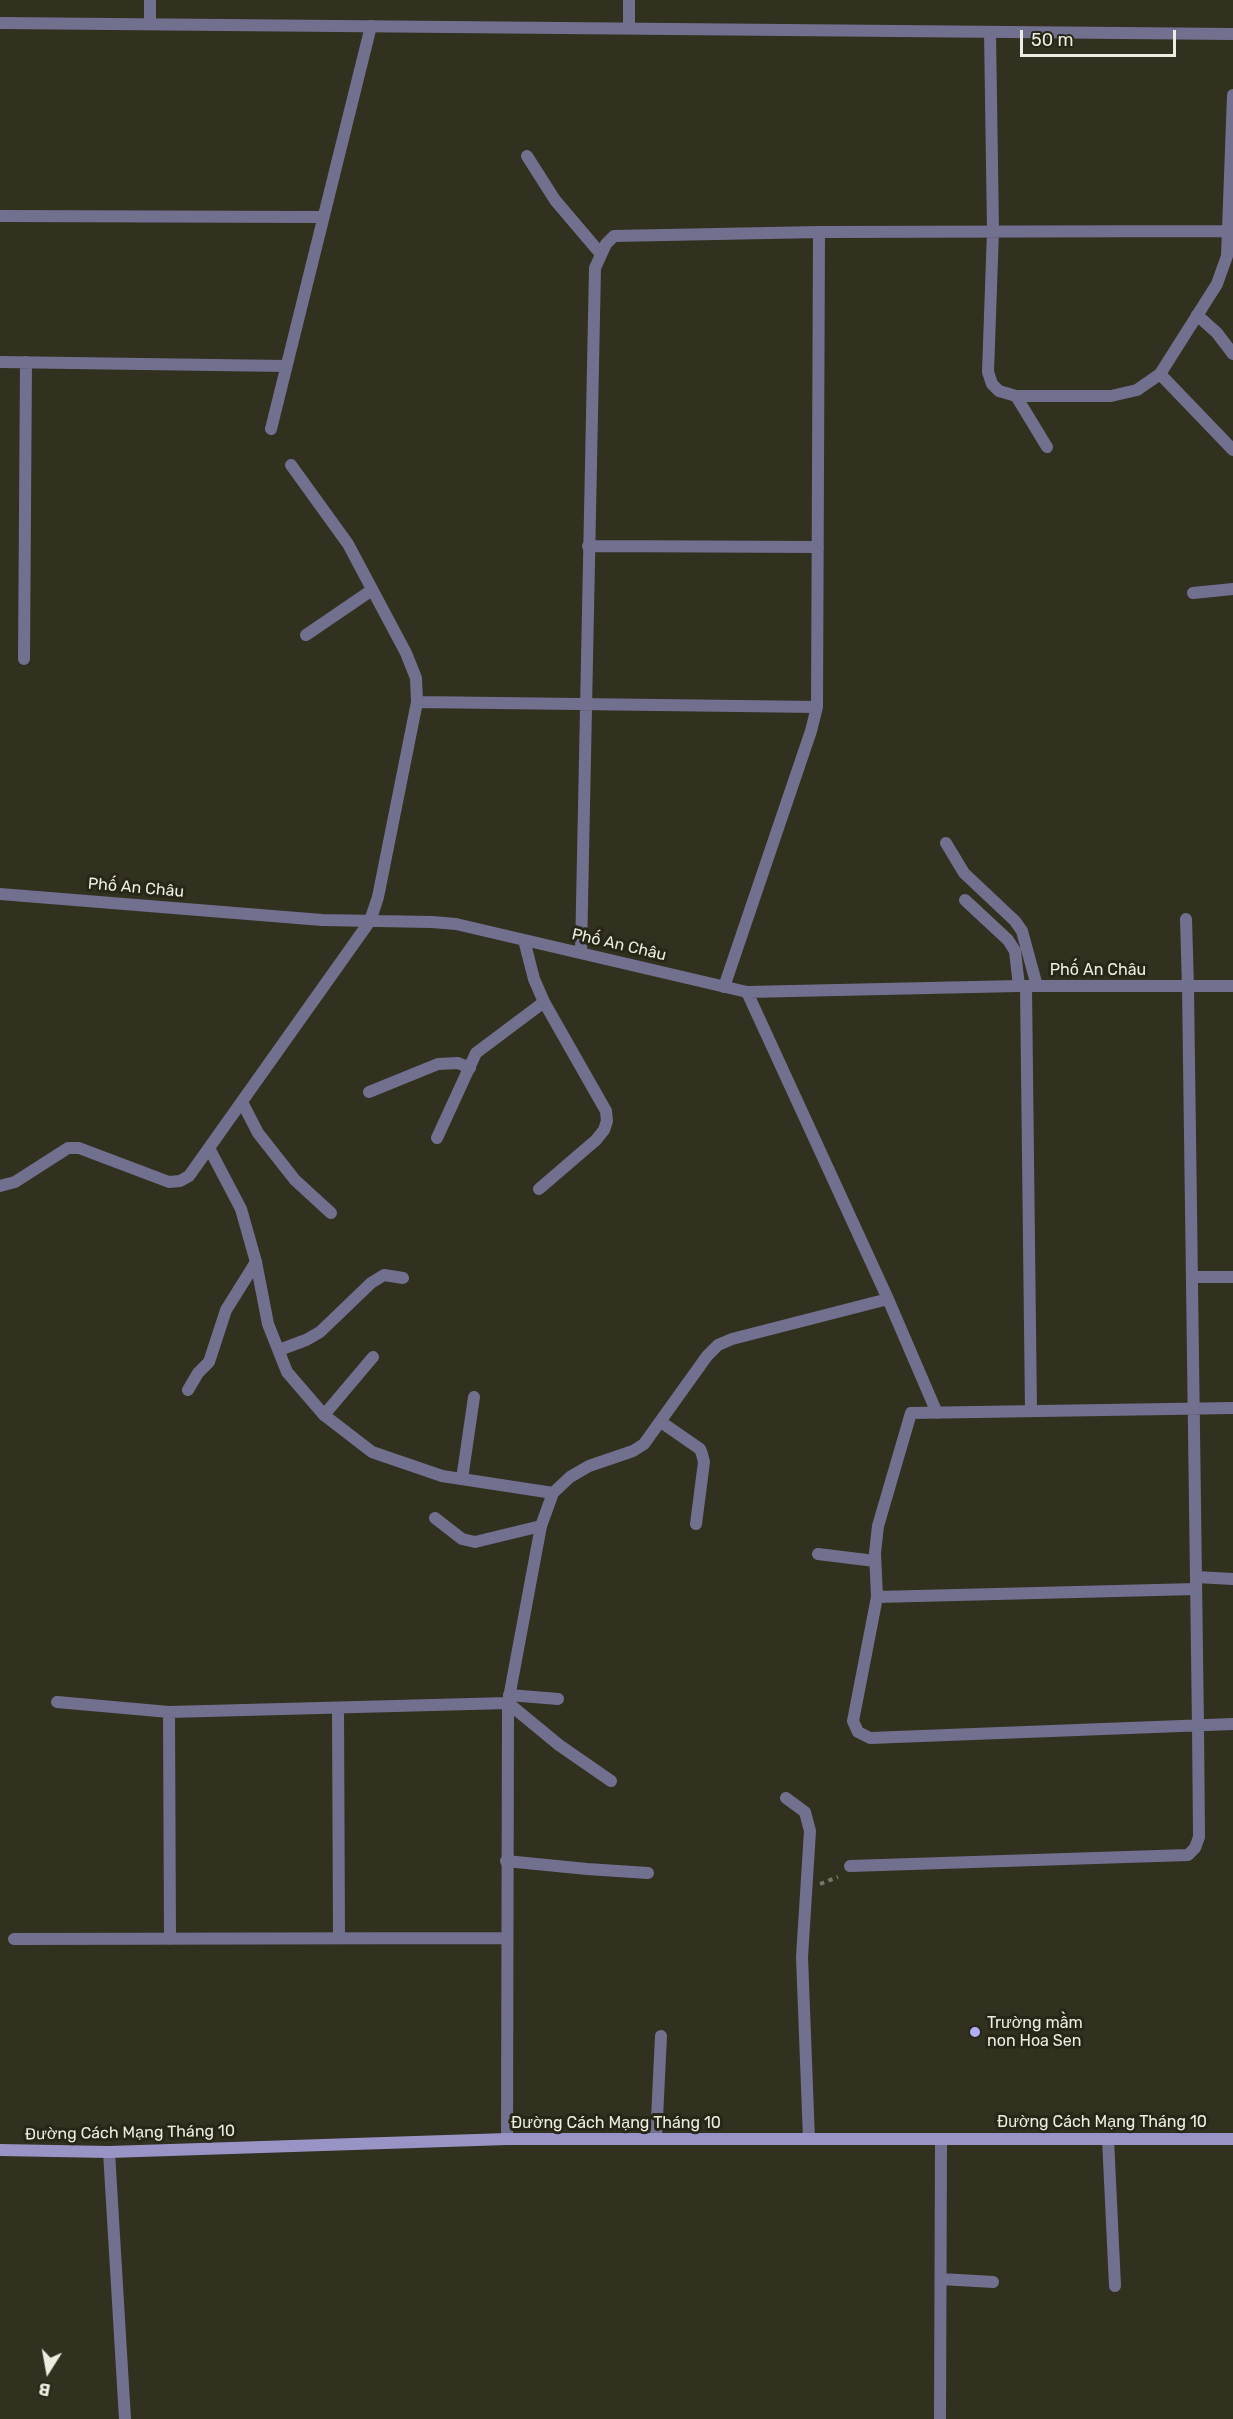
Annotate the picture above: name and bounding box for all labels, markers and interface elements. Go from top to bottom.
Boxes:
scale bar [1023,18,1179,56]
text: 50 m [1031,29,1074,51]
street label: Phố An Châu [87,874,185,902]
street label: Phố An Châu [570,925,668,965]
street label: Phố An Châu [1050,960,1146,980]
place label: Trường mầm non Hoa Sen [987,2013,1083,2051]
marker: Trường mầm non Hoa Sen [968,2025,982,2039]
street label: Đường Cách Mạng Tháng 10 [997,2112,1207,2132]
street label: Đường Cách Mạng Tháng 10 [511,2113,721,2133]
street label: Đường Cách Mạng Tháng 10 [25,2122,235,2144]
north arrow [18,2341,78,2401]
text: B [37,2379,52,2400]

